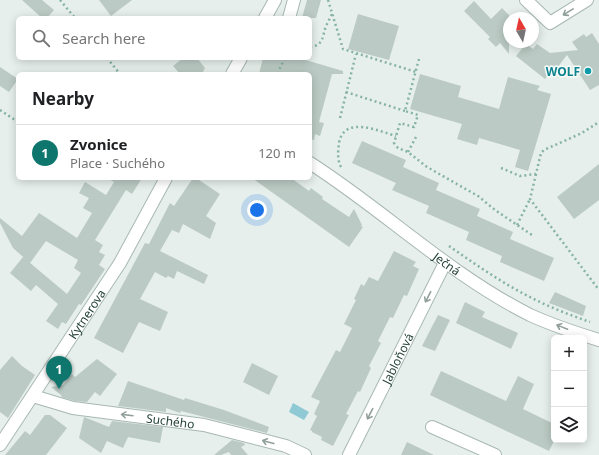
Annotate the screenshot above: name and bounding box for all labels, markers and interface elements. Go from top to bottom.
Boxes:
one-way arrow [562,8,574,16]
north arrow [503,12,539,48]
search box [16,16,312,60]
icon: search [30,27,52,49]
text: Search here [62,28,145,48]
place label: WOLF [546,63,580,80]
marker: WOLF [583,66,593,76]
text: Nearby [32,87,94,110]
text: Zvonice [70,134,128,154]
text: 1 [41,144,49,162]
text: 120 m [258,144,296,162]
text: Place · Suchého [70,154,165,172]
your location [247,200,267,220]
street label: Ječná [429,247,464,279]
street label: Kytnerova [64,286,109,342]
one-way arrow [424,291,431,303]
one-way arrow [556,323,568,331]
street label: Jabloňová [377,330,417,388]
map controls [551,335,587,443]
button: + [551,335,587,371]
pin: 1 [46,356,72,389]
button: − [551,371,587,407]
one-way arrow [365,407,373,419]
button: layers [551,407,587,443]
street label: Suchého [145,409,196,432]
one-way arrow [121,411,134,419]
one-way arrow [262,438,275,445]

